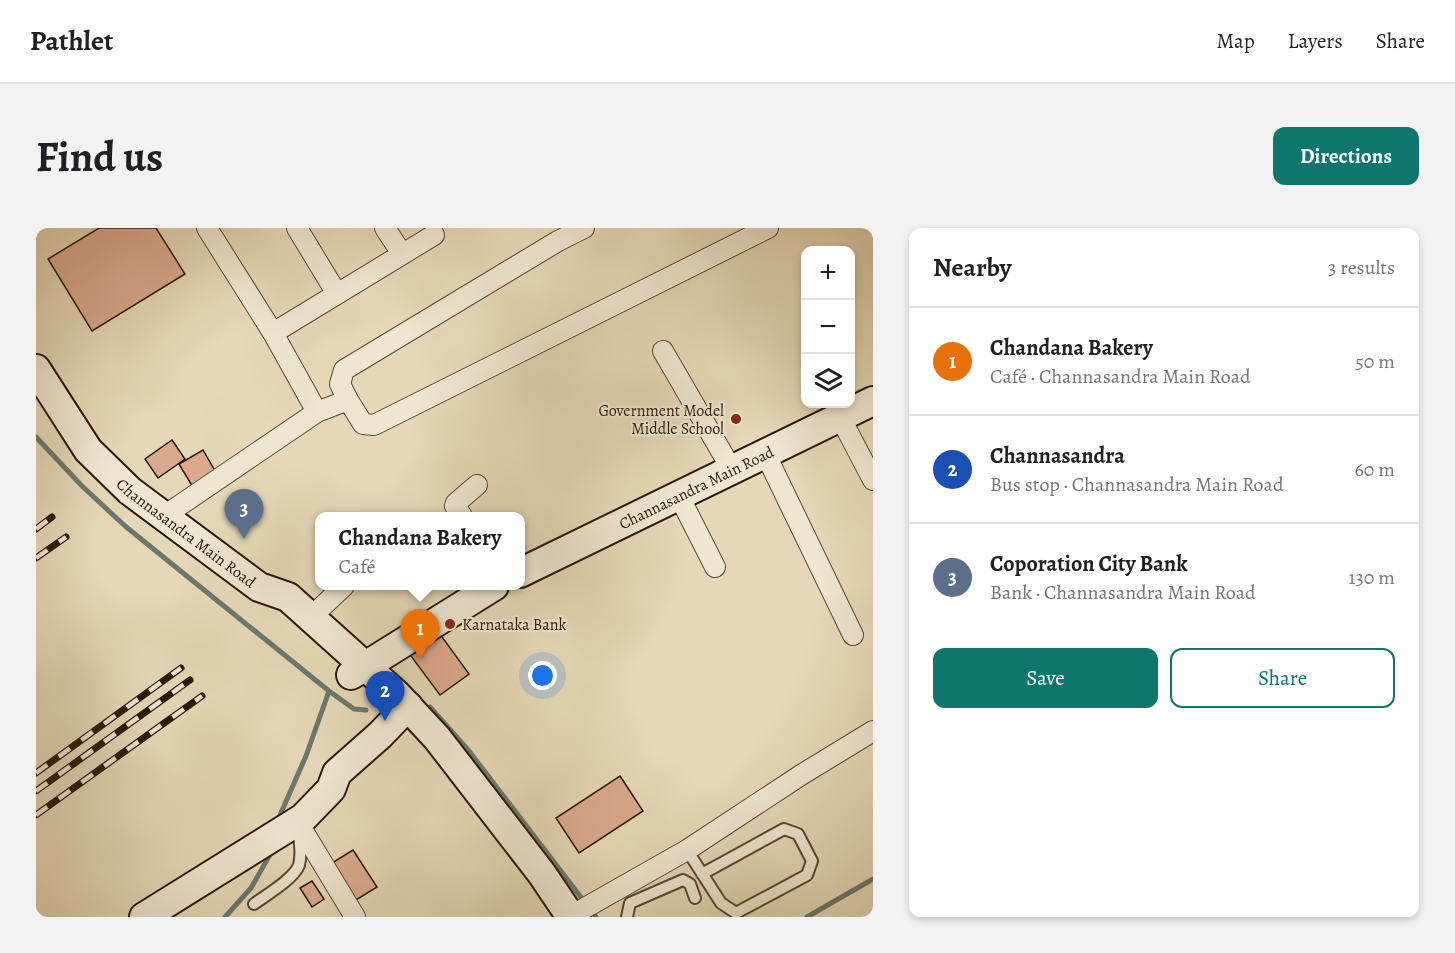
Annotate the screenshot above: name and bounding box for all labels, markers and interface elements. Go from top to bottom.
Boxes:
text: Pathlet [30,22,113,60]
text: Map [1216,27,1255,55]
text: Layers [1288,27,1343,55]
text: Share [1376,27,1425,55]
button: Directions [1273,127,1419,185]
text: Find us [36,128,163,185]
map controls [801,246,855,408]
button: + [801,246,855,300]
text: Nearby [933,250,1012,285]
text: 3 results [1328,254,1395,281]
button: − [801,300,855,354]
text: Chandana Bakery [990,333,1153,363]
text: 1 [949,348,956,375]
text: 50 m [1355,348,1395,375]
button: layers [801,354,855,408]
text: Café · Channasandra Main Road [990,363,1251,390]
place label: Government Model Middle School [598,400,724,440]
marker: Government Model Middle School [729,412,743,426]
street label: Channasandra Main Road [616,441,778,535]
text: Channasandra [990,441,1125,471]
text: 2 [948,456,957,483]
text: 60 m [1355,456,1395,483]
text: Bus stop · Channasandra Main Road [990,471,1284,498]
street label: Channasandra Main Road [111,474,261,593]
pin: 3 [224,490,264,539]
popup [315,512,525,590]
text: Chandana Bakery [339,523,501,553]
text: Coporation City Bank [990,549,1188,579]
text: Café [339,553,376,580]
text: 3 [948,564,957,591]
text: 130 m [1349,564,1395,591]
text: Bank · Channasandra Main Road [990,579,1256,606]
pin: 1 [400,610,440,659]
place label: Karnataka Bank [462,614,566,636]
marker: Karnataka Bank [443,617,457,631]
button: Save [933,648,1158,708]
button: Share [1170,648,1395,708]
your location [528,661,557,690]
pin: 2 [366,672,404,721]

